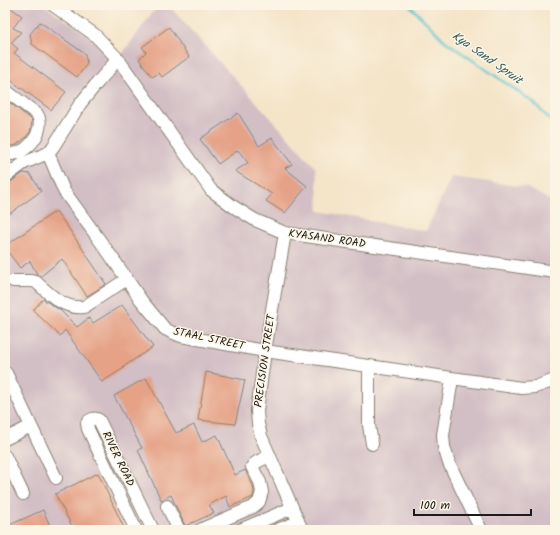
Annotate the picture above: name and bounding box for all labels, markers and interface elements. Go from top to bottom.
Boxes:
water label: Kya Sand Spruit [448,27,528,91]
street label: KYASAND ROAD [287,225,367,253]
street label: PRECISION STREET [250,312,281,409]
street label: STAAL STREET [172,323,247,356]
street label: RIVER ROAD [97,428,139,490]
scale bar [414,491,531,517]
text: 100 m [420,496,451,515]

